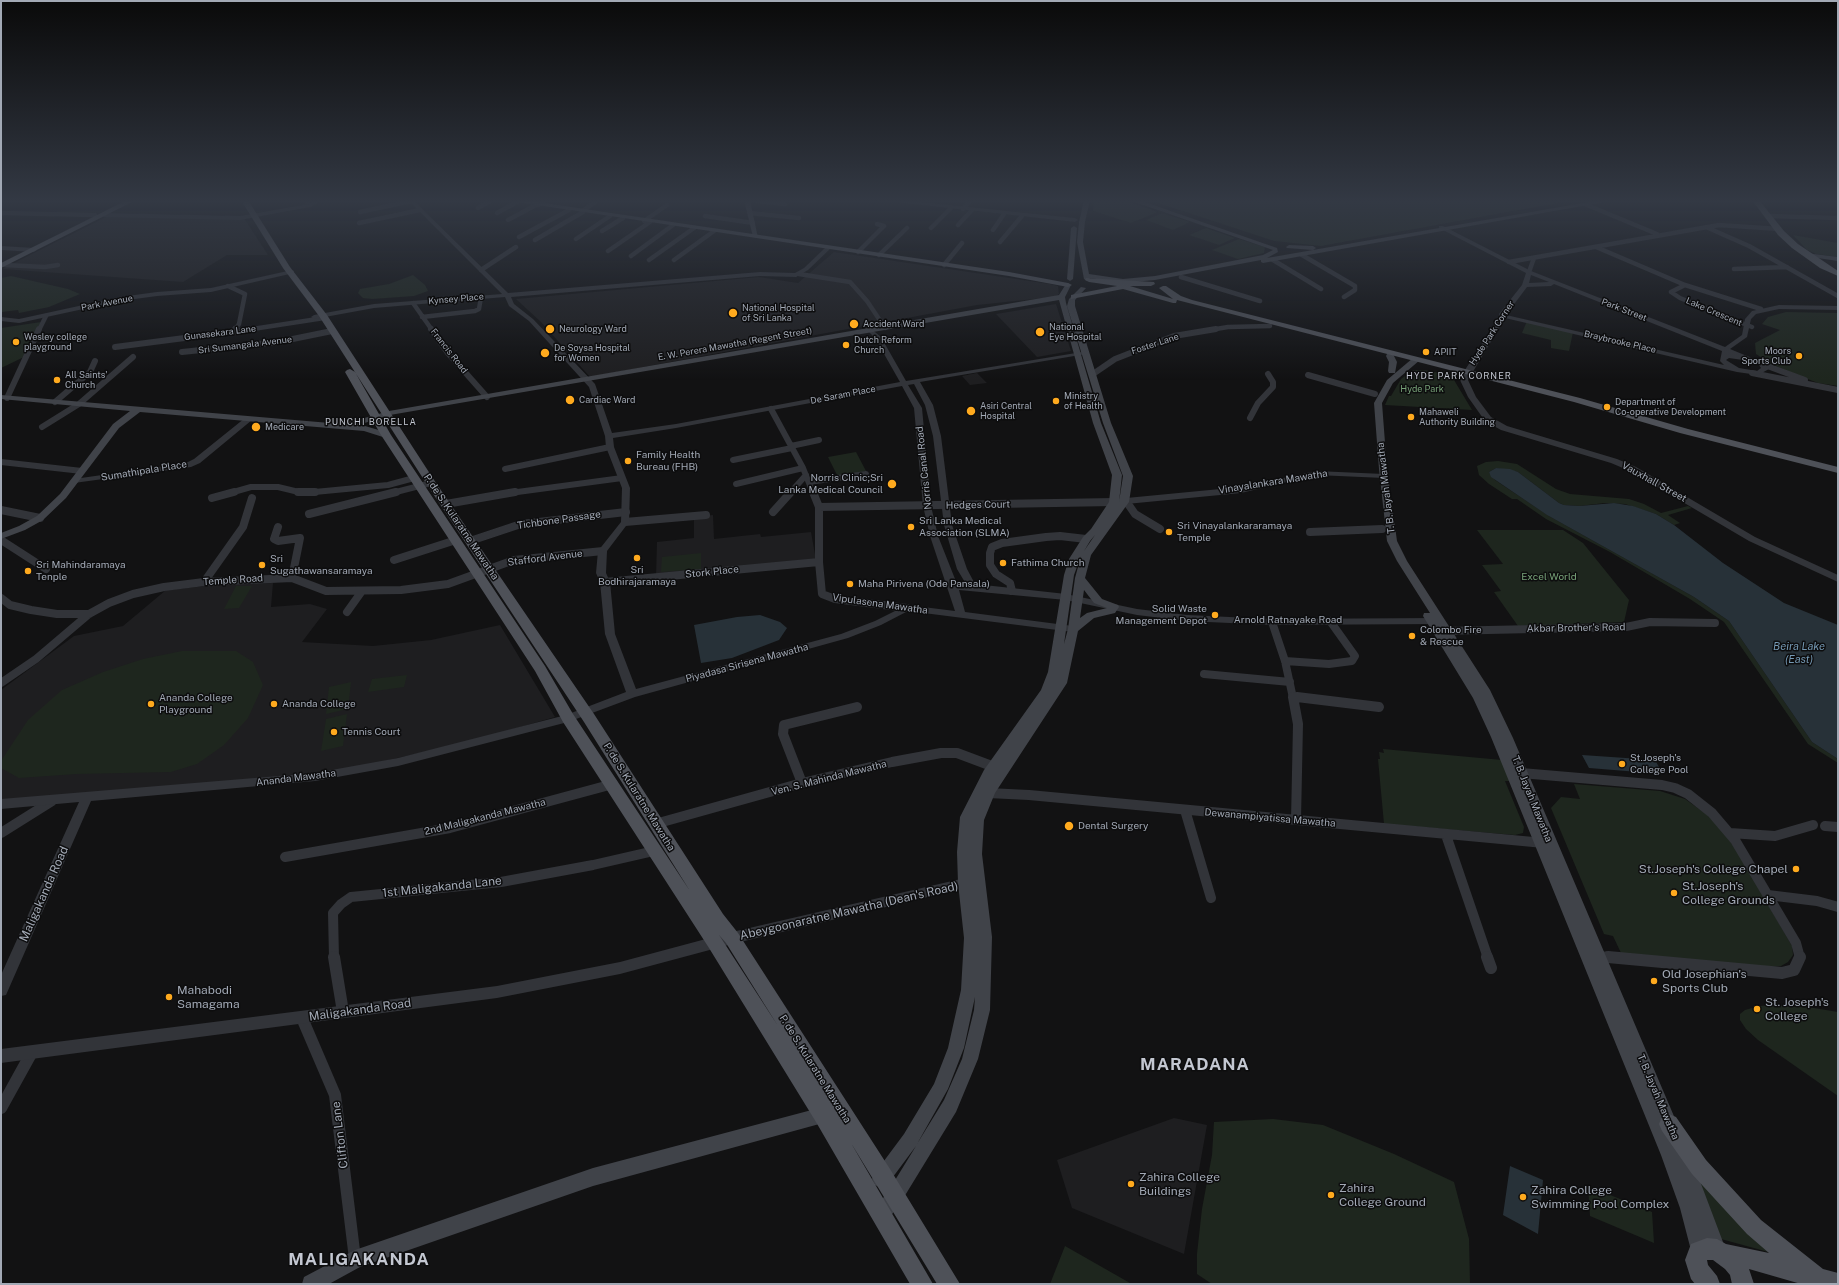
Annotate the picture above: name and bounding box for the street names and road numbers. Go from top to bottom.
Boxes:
street label: Kynsey Place [428,291,484,307]
street label: Park Avenue [80,293,134,313]
street label: Lake Crescent [1684,295,1744,329]
street label: Park Street [1600,296,1648,324]
street label: Hyde Park Corner [1467,299,1517,367]
street label: Gunasekara Lane [183,323,257,343]
street label: E. W. Perera Mawatha (Regent Street) [657,325,813,363]
street label: Francis Road [428,326,470,376]
street label: Braybrooke Place [1583,328,1657,356]
street label: Foster Lane [1130,331,1180,357]
street label: Sri Sumangala Avenue [197,334,293,356]
street label: De Saram Place [809,383,877,407]
street label: Norris Canal Road [914,426,934,510]
street label: T. B. Jayah Mawatha [1374,442,1398,534]
street label: Sumathipala Place [100,458,188,484]
street label: Vauxhall Street [1620,459,1688,505]
street label: Vinayalankara Mawatha [1218,467,1328,497]
street label: P. de S. Kularatne Mawatha [421,472,501,582]
street label: Hedges Court [946,498,1010,512]
street label: Tichbone Passage [516,508,602,532]
street label: Stafford Avenue [507,547,583,569]
street label: Stork Place [685,563,739,581]
street label: Temple Road [203,572,263,588]
street label: Vipulasena Mawatha [831,591,929,617]
street label: Arnold Ratnayake Road [1234,614,1342,626]
street label: Akbar Brother's Road [1527,621,1625,635]
street label: Piyadasa Sirisena Mawatha [684,641,810,685]
street label: P. de S. Kularatne Mawatha [601,741,677,853]
street label: T. B. Jayah Mawatha [1509,754,1555,844]
street label: Ven. S. Mahinda Mawatha [770,758,888,798]
street label: Ananda Mawatha [255,767,337,789]
street label: 2nd Maligakanda Mawatha [423,796,547,838]
street label: Dewanampiyatissa Mawatha [1204,806,1336,830]
street label: Maligakanda Road [16,844,72,944]
street label: 1st Maligakanda Lane [382,874,502,900]
street label: Abeygoonaratne Mawatha (Dean's Road) [738,879,960,943]
street label: Maligakanda Road [308,996,412,1024]
street label: P. de S. Kularatne Mawatha [777,1013,853,1125]
street label: T. B. Jayah Mawatha [1635,1052,1681,1142]
street label: Clifton Lane [329,1101,351,1169]

